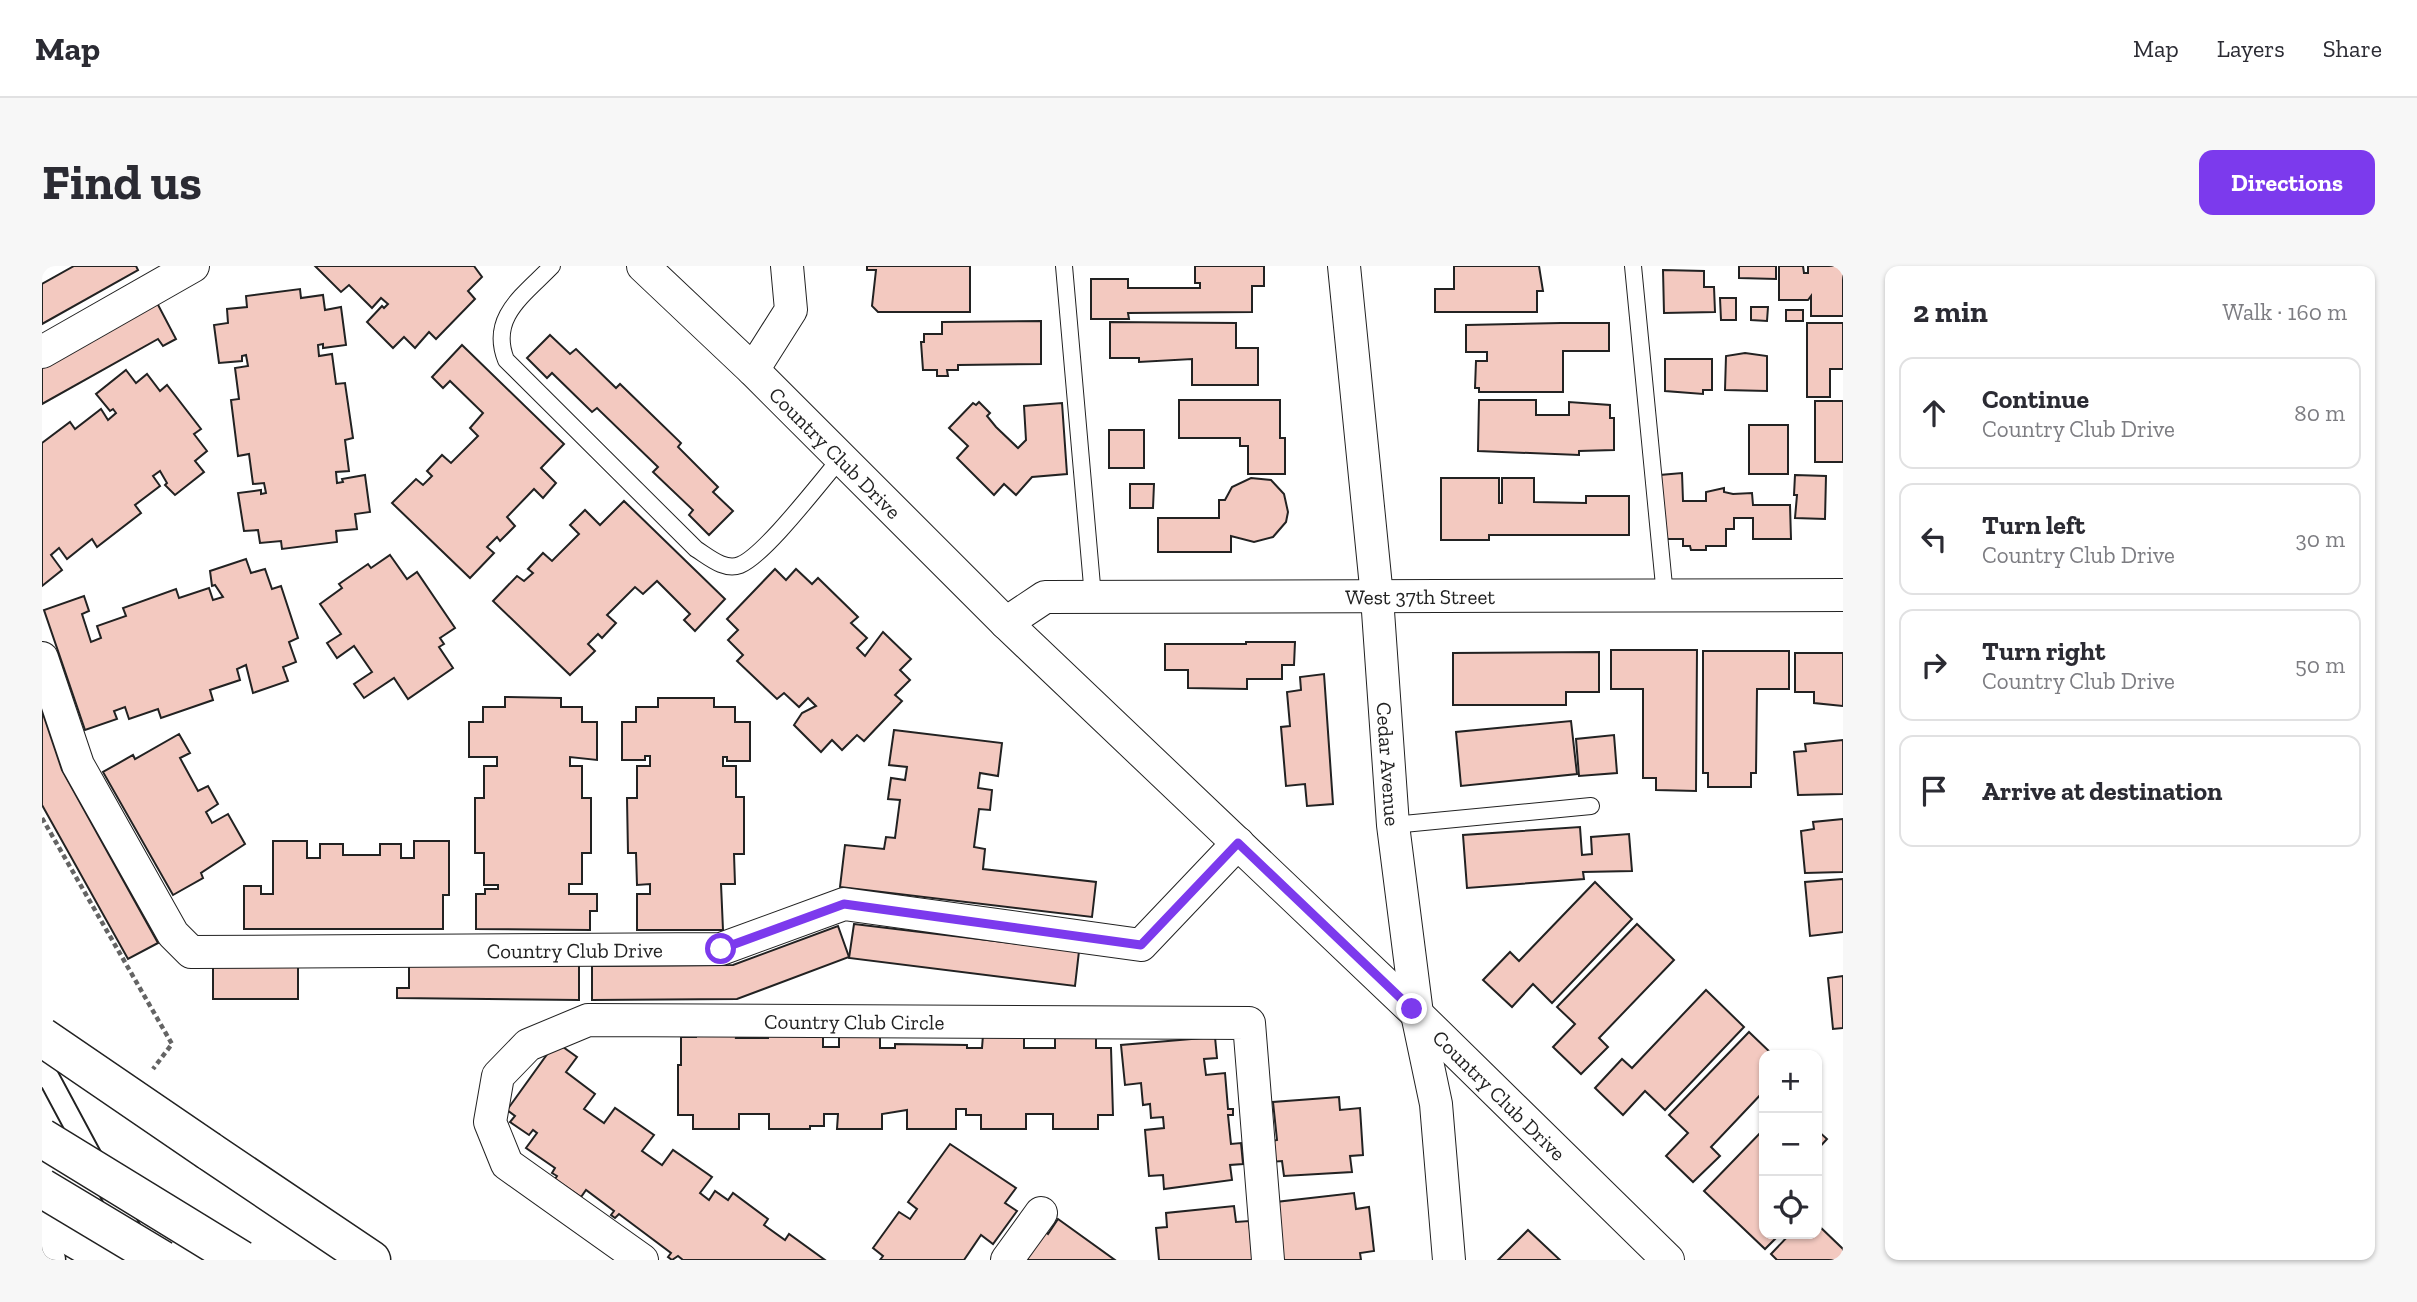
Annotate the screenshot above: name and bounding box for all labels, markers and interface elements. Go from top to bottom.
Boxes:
text: Map [35,29,100,68]
text: Map [2133,34,2179,63]
text: Layers [2217,34,2285,63]
text: Share [2323,34,2382,63]
button: Directions [2199,150,2375,215]
text: Find us [42,153,202,212]
text: 2 min [1913,294,1988,330]
text: Walk · 160 m [2222,298,2347,326]
street label: Country Club Drive [764,381,907,524]
text: Continue [1982,383,2089,415]
icon: ahead [1915,394,1953,432]
text: 80 m [2294,399,2345,427]
text: Country Club Drive [1982,415,2175,443]
text: Turn left [1982,509,2085,541]
icon: left [1915,520,1953,558]
text: 30 m [2295,525,2345,553]
text: Country Club Drive [1982,541,2175,569]
street label: West 37th Street [1345,583,1495,609]
text: Turn right [1982,635,2105,667]
icon: right [1915,646,1953,684]
text: 50 m [2295,651,2345,679]
text: Country Club Drive [1982,667,2175,695]
street label: Cedar Avenue [1372,701,1406,827]
icon: arrive [1915,772,1953,810]
text: Arrive at destination [1982,775,2222,807]
route start [705,933,736,964]
street label: Country Club Drive [487,937,663,963]
route end [1396,993,1427,1024]
street label: Country Club Circle [764,1008,945,1034]
street label: Country Club Drive [1428,1024,1571,1166]
map controls [1759,1050,1822,1239]
button: + [1759,1050,1822,1113]
button: − [1759,1113,1822,1176]
button: locate [1759,1176,1822,1239]

